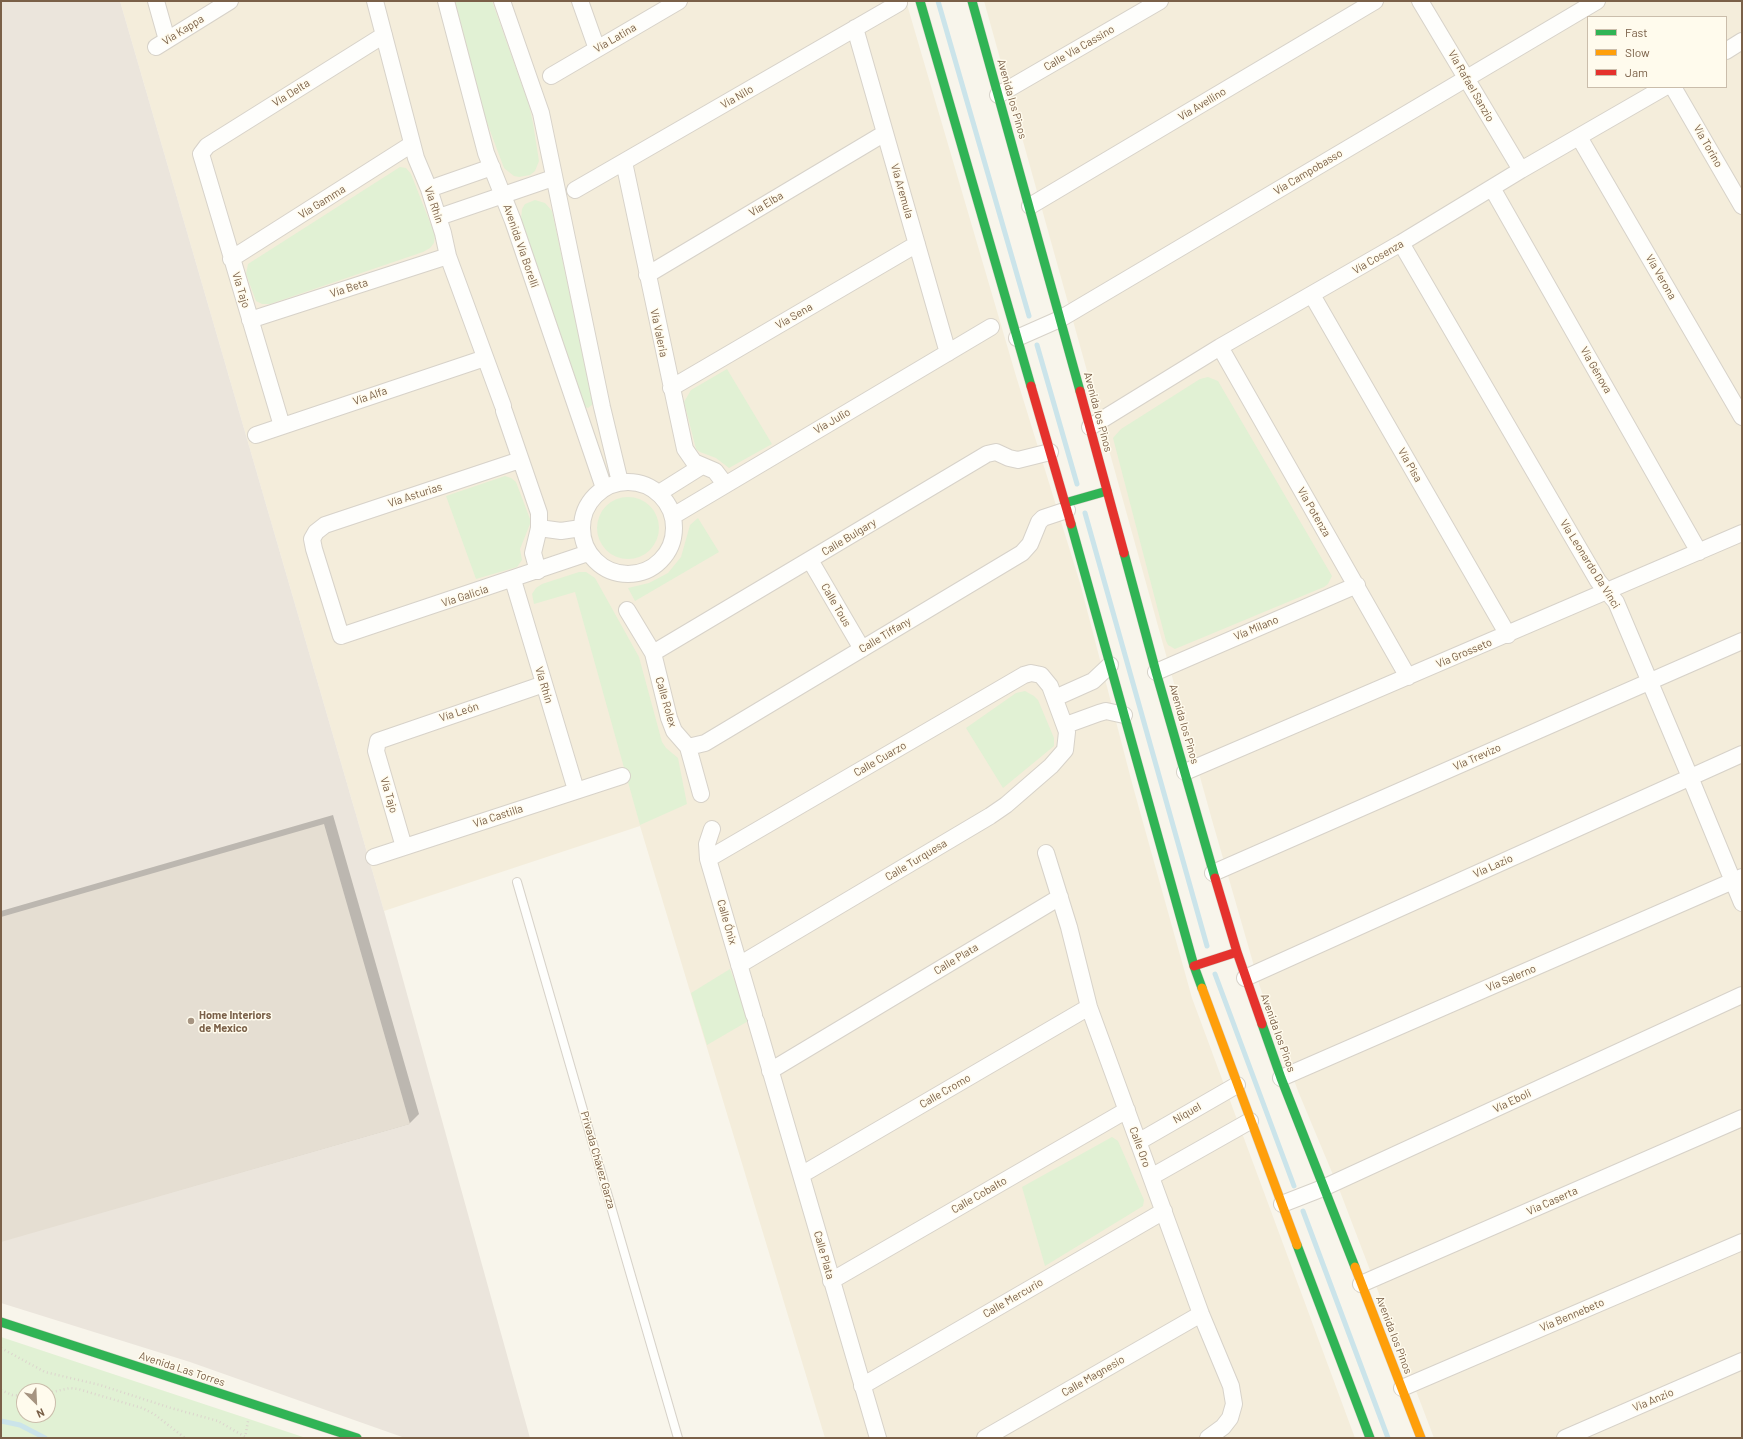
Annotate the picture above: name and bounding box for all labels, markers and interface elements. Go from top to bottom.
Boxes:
street label: Vía Kappa [160,12,206,48]
legend [1587,16,1727,88]
street label: Vía Latina [591,21,639,55]
street label: Calle Vía Cassino [1041,22,1117,74]
text: Fast [1625,25,1648,39]
text: Slow [1625,45,1650,59]
street label: Vía Rafael Sanzio [1445,48,1497,124]
street label: Avenida los Pinos [994,58,1030,140]
text: Jam [1625,65,1648,79]
street label: Vía Delta [270,76,312,110]
street label: Vía Nilo [718,82,756,112]
street label: Vía Avellino [1176,85,1228,123]
street label: Vía Torino [1691,122,1725,170]
street label: Vía Campobasso [1271,146,1345,198]
street label: Vía Aremula [888,162,916,220]
street label: Vía Gamma [296,182,348,222]
street label: Vía Rhin [422,185,446,225]
street label: Vía Elba [747,189,785,219]
street label: Avenida Vía Borelli [501,203,541,289]
street label: Vía Cosenza [1350,237,1406,277]
street label: Vía Verona [1643,252,1679,302]
street label: Vía Tajo [229,270,253,310]
street label: Vía Beta [328,276,370,300]
street label: Vía Sena [773,300,815,332]
street label: Vía Valeria [647,308,671,358]
street label: Vía Génova [1577,344,1615,396]
street label: Avenida los Pinos [1081,371,1115,453]
street label: Vía Alfa [351,384,389,408]
street label: Vía Julio [811,405,853,437]
street label: Vía Pisa [1395,446,1425,484]
street label: Vía Asturias [386,480,444,510]
street label: Vía Potenza [1295,485,1333,539]
street label: Calle Bulgary [819,516,879,558]
street label: Vía Leonardo Da Vinci [1557,517,1623,611]
street label: Calle Tous [818,581,854,629]
street label: Vía Galicia [440,582,490,610]
street label: Vía Milano [1232,613,1280,643]
street label: Calle Tiffany [857,614,913,656]
street label: Vía Grosseto [1434,635,1494,671]
street label: Vía Rhin [532,665,556,705]
street label: Calle Rolex [653,675,679,729]
street label: Avenida los Pinos [1166,683,1202,765]
street label: Vía León [438,699,480,725]
street label: Calle Cuarzo [851,739,909,779]
street label: Vía Trevizo [1451,741,1503,773]
street label: Vía Tajo [378,775,400,815]
street label: Vía Castilla [471,802,525,830]
street label: Calle Turquesa [883,836,949,884]
street label: Vía Lazio [1471,851,1515,881]
street label: Calle Ónix [714,898,740,946]
street label: Calle Plata [931,941,981,977]
street label: Vía Salerno [1484,962,1538,994]
street label: Avenida los Pinos [1258,992,1298,1074]
place label: Home Interiors de Mexico [199,1008,271,1034]
marker: Home Interiors de Mexico [186,1016,196,1026]
street label: Calle Cromo [917,1071,973,1111]
street label: Vía Eboli [1491,1086,1533,1116]
street label: Níquel [1171,1100,1203,1126]
street label: Privada Chávez Garza [578,1110,618,1210]
street label: Calle Oro [1127,1125,1153,1169]
street label: Calle Cobalto [949,1174,1009,1216]
street label: Via Caserta [1525,1184,1579,1218]
street label: Calle Plata [811,1229,837,1281]
street label: Calle Mercurio [980,1275,1046,1321]
street label: Avenida los Pinos [1373,1294,1415,1376]
street label: Vía Bennebeto [1538,1296,1606,1334]
street label: Avenida Las Torres [137,1349,227,1389]
street label: Calle Magnesio [1059,1353,1127,1399]
north arrow [16,1383,56,1423]
street label: Via Anzio [1630,1385,1676,1415]
text: N [35,1406,47,1421]

